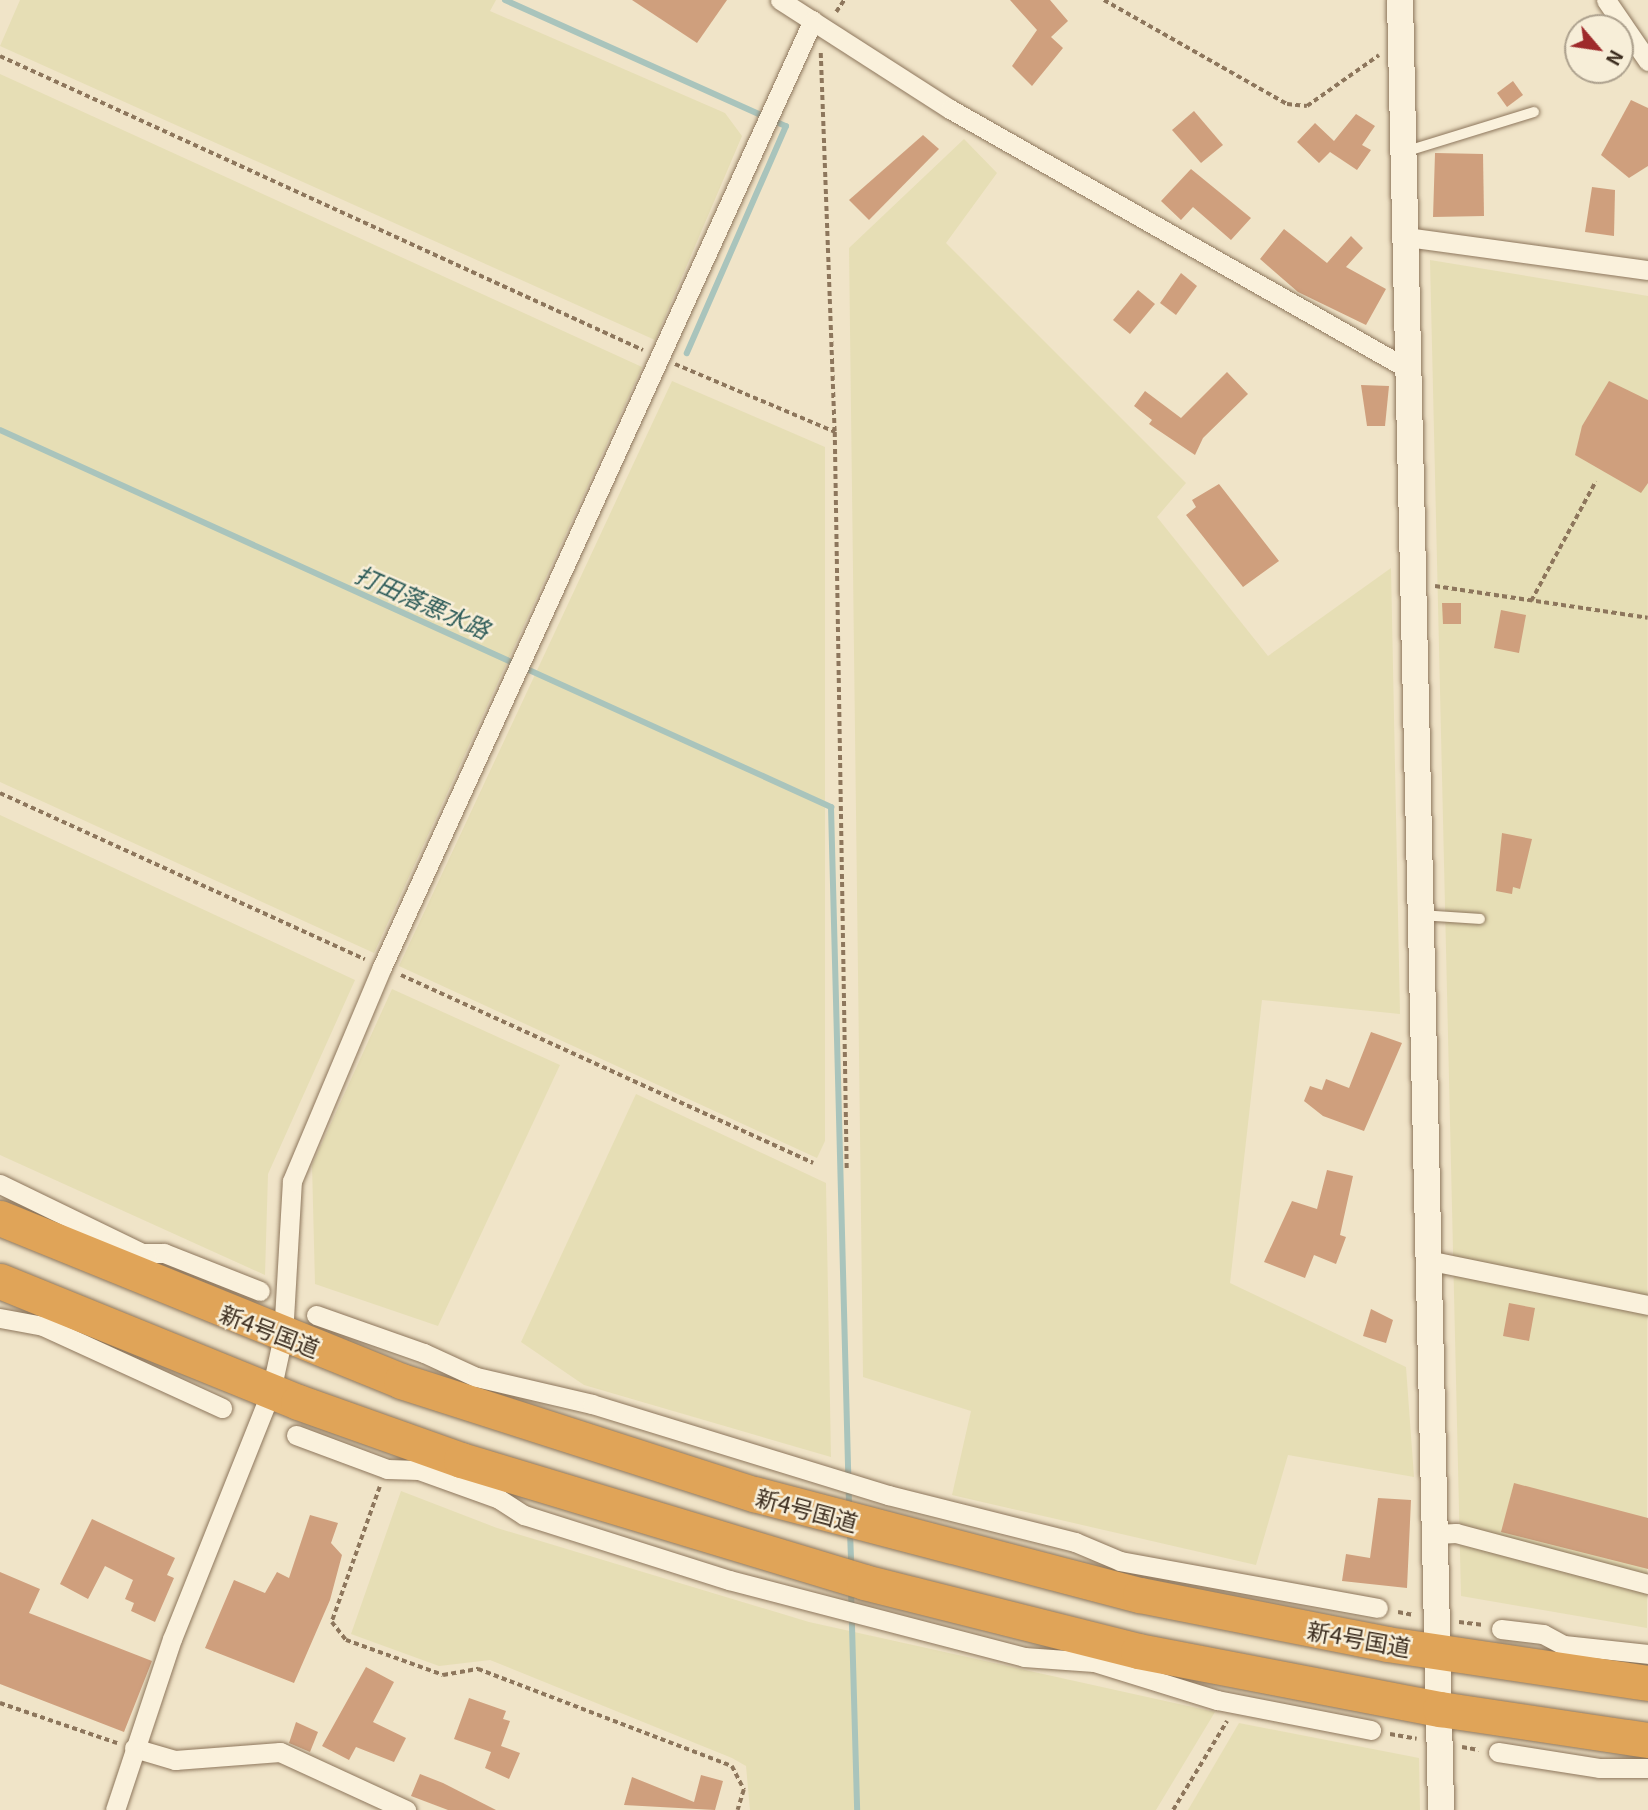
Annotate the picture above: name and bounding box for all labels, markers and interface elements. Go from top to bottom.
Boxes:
north arrow [1564,14,1634,84]
text: N [1601,46,1631,71]
water label: 打田落悪水路 [351,559,495,643]
street label: 新4号国道 [216,1298,324,1362]
street label: 新4号国道 [753,1482,861,1536]
street label: 新4号国道 [1305,1615,1413,1661]

